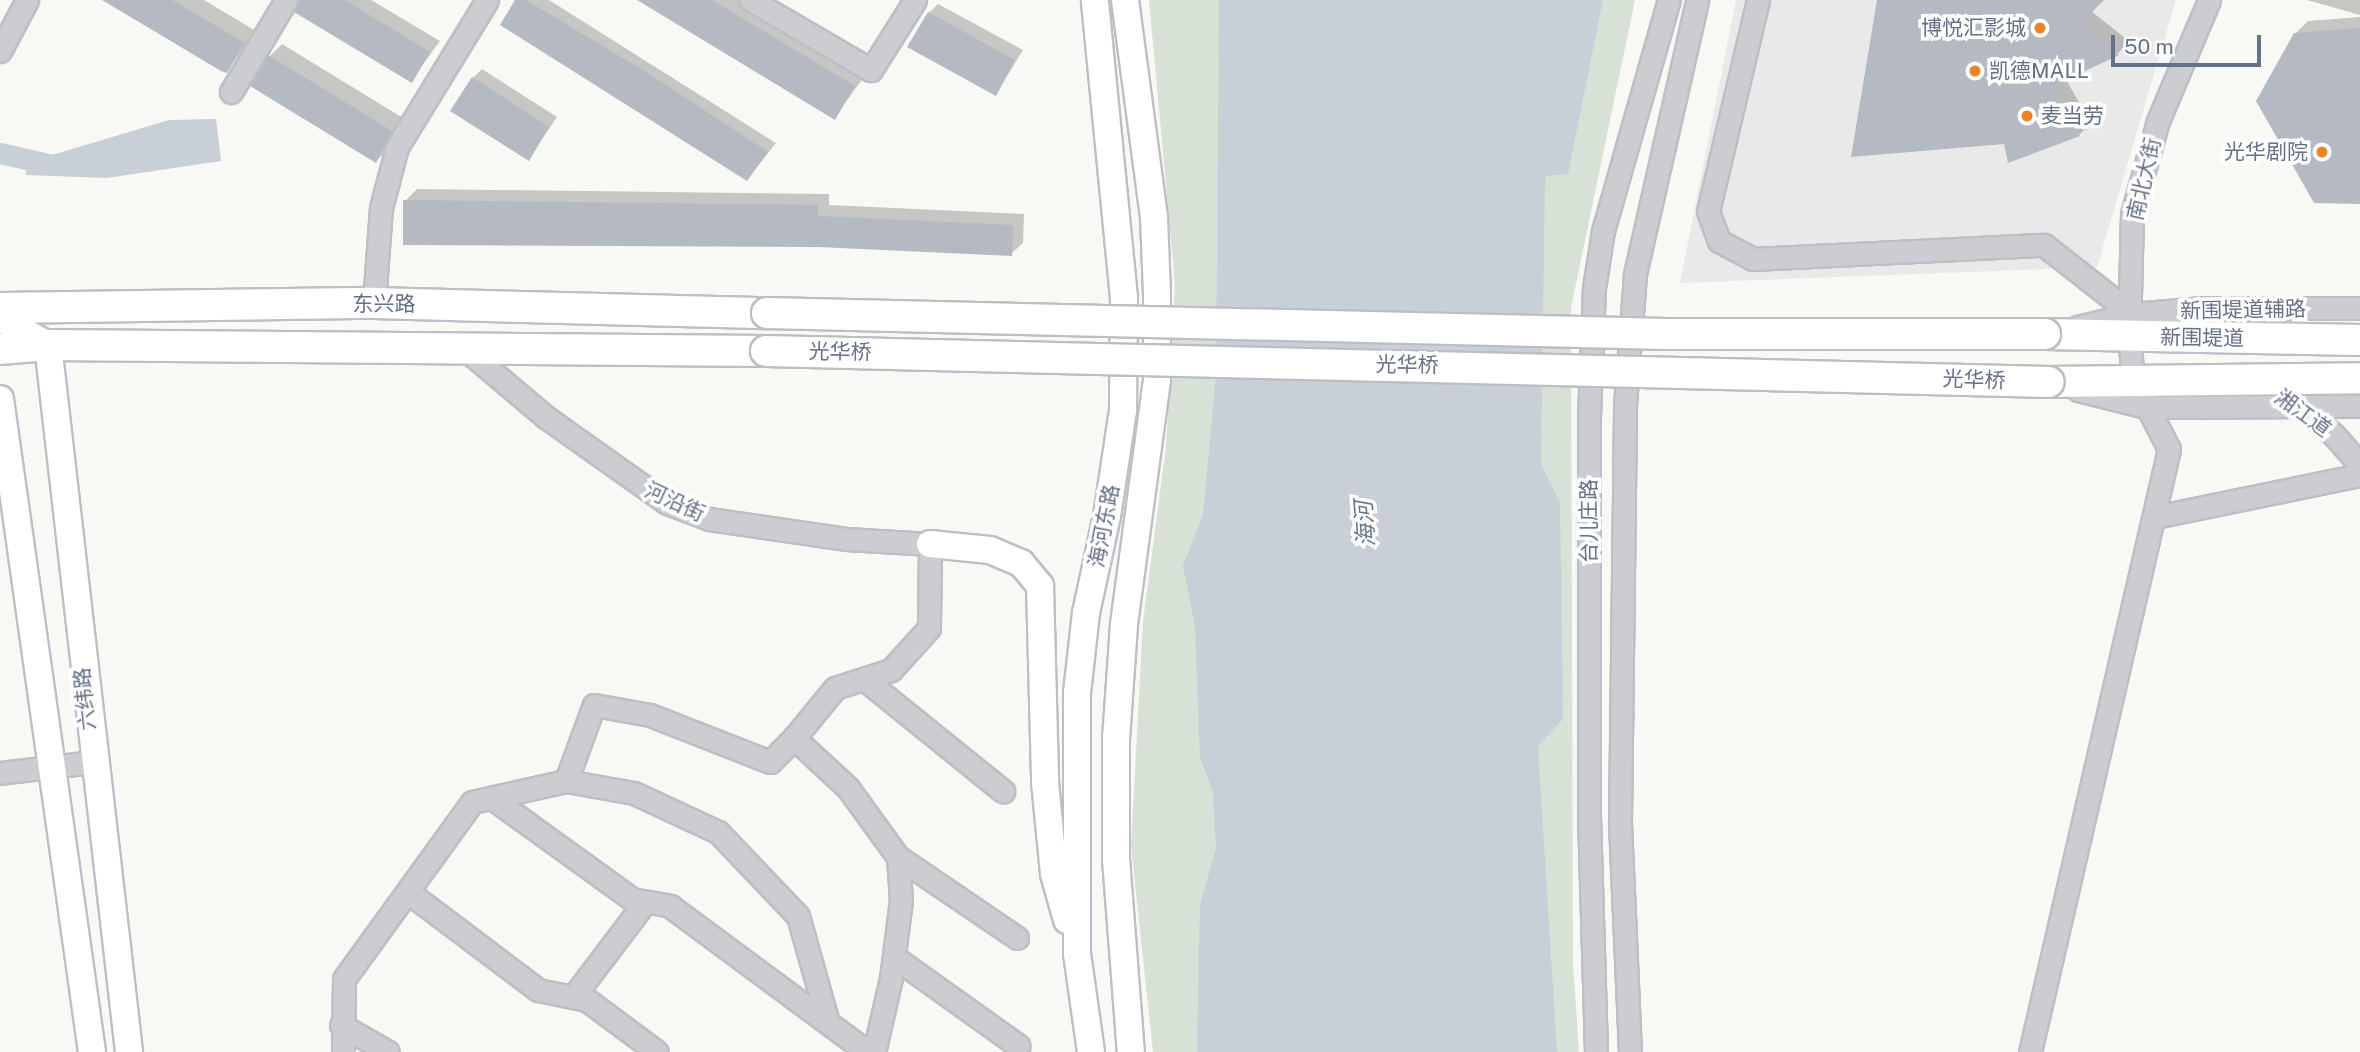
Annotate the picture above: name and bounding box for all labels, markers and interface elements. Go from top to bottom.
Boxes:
place label: 博悦汇影城 [1921,15,2026,41]
marker: 博悦汇影城 [2032,20,2048,36]
scale bar [2115,21,2266,65]
text: 50 m [2124,34,2174,59]
place label: 凯德MALL [1989,58,2089,84]
marker: 凯德MALL [1967,63,1983,79]
place label: 麦当劳 [2041,103,2104,129]
marker: 麦当劳 [2019,108,2035,124]
street label: 南北大街 [2122,135,2166,223]
place label: 光华剧院 [2224,139,2308,165]
marker: 光华剧院 [2314,144,2330,160]
street label: 东兴路 [353,291,415,317]
street label: 新围堤道辅路 [2180,296,2306,324]
street label: 新围堤道 [2160,325,2244,351]
street label: 光华桥 [808,339,872,365]
street label: 光华桥 [1375,352,1439,378]
street label: 光华桥 [1942,366,2006,394]
street label: 湘江道 [2270,384,2336,442]
street label: 河沿街 [641,477,709,527]
street label: 台儿庄路 [1576,479,1602,563]
street label: 海河东路 [1084,482,1124,570]
water label: 海河 [1350,500,1380,548]
street label: 六纬路 [69,666,101,732]

